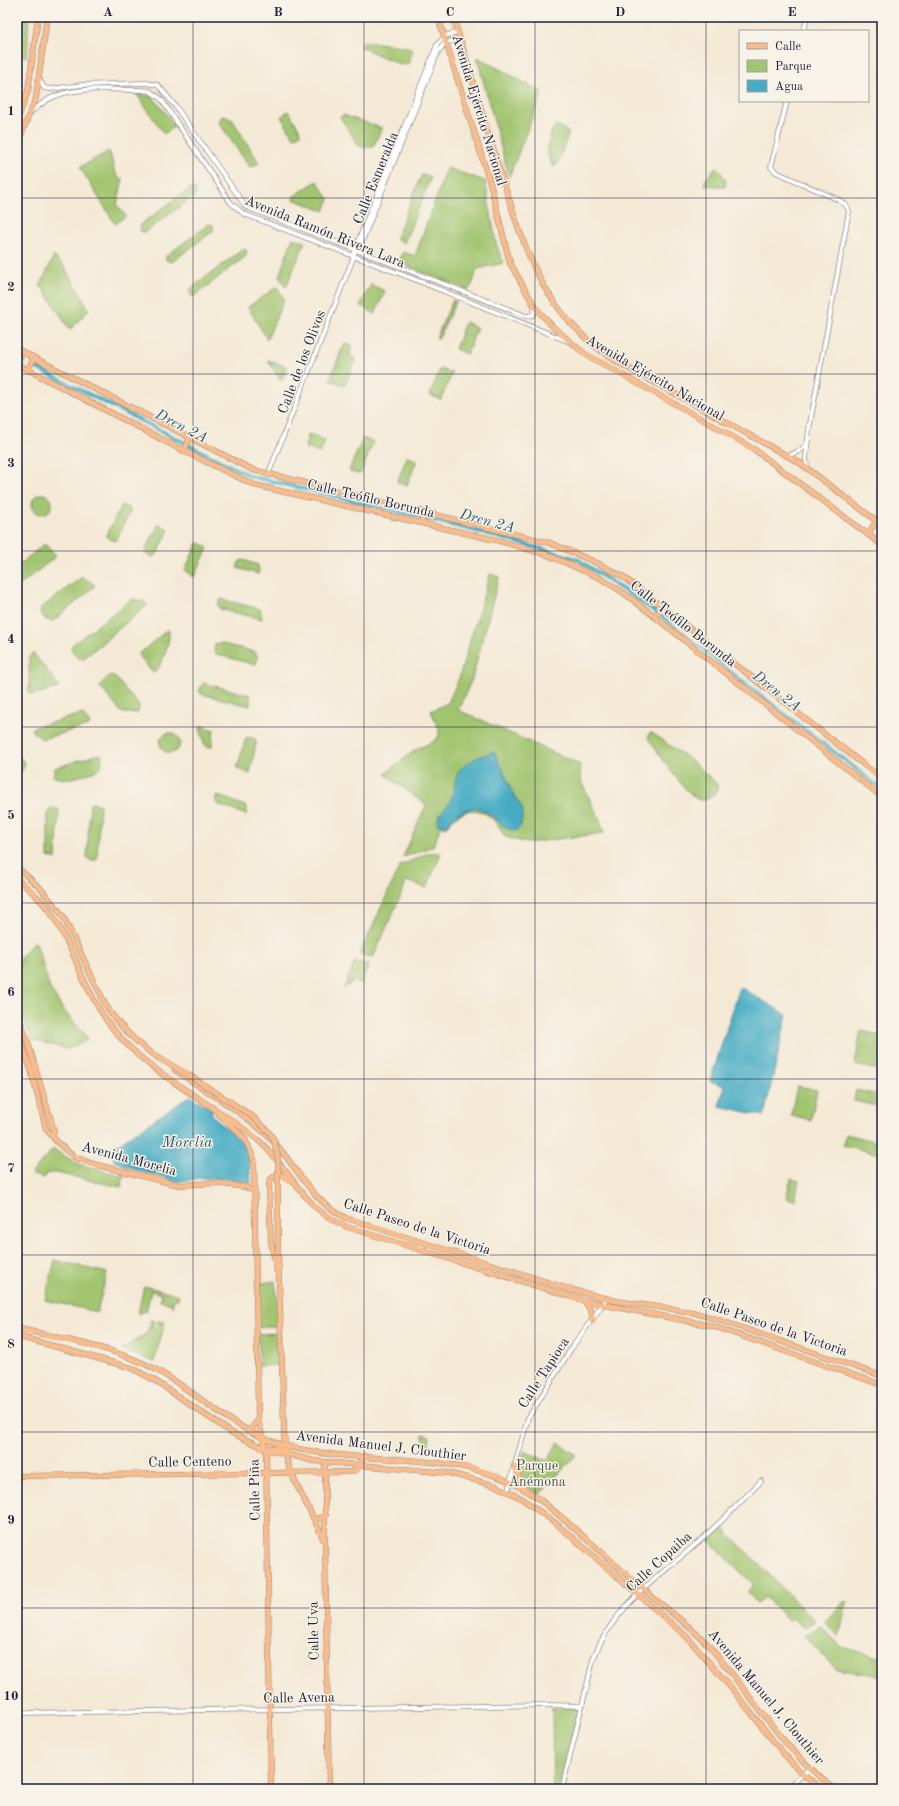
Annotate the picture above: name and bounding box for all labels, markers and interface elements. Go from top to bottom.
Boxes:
text: A [103,6,113,19]
text: B [273,6,283,19]
text: C [446,6,454,19]
text: D [615,6,625,19]
text: E [788,6,797,19]
legend [739,30,869,102]
street label: Avenida Ejército Nacional [449,33,509,187]
text: Calle [775,41,801,53]
text: Parque [775,61,812,73]
text: Agua [775,81,803,93]
text: 1 [7,105,15,118]
street label: Calle Esmeralda [351,130,401,226]
street label: Avenida Ramón Rivera Lara [243,193,407,271]
text: 2 [7,281,15,294]
street label: Calle de los Olivos [276,308,328,416]
street label: Avenida Ejército Nacional [583,333,727,423]
water label: Dren 2A [152,407,209,446]
text: 3 [7,457,15,470]
street label: Calle Teófilo Borunda [306,478,436,520]
water label: Dren 2A [457,507,516,537]
street label: Calle Teófilo Borunda [627,578,739,670]
text: 4 [7,633,15,646]
water label: Dren 2A [748,668,803,715]
text: 5 [7,809,15,822]
text: 6 [7,986,15,999]
water label: Morelia [161,1136,212,1151]
street label: Avenida Morelia [80,1140,178,1178]
text: 7 [7,1162,15,1175]
street label: Calle Paseo de la Victoria [342,1197,492,1257]
street label: Calle Paseo de la Victoria [699,1295,849,1359]
street label: Calle Tapioca [516,1335,572,1411]
text: 8 [7,1338,15,1351]
street label: Avenida Manuel J. Clouthier [295,1429,467,1463]
street label: Calle Centeno [148,1454,232,1470]
street label: Calle Piña [247,1459,263,1521]
park label: Parque Anémona [508,1459,566,1489]
text: 9 [7,1514,15,1527]
street label: Calle Copaiba [624,1529,694,1595]
street label: Calle Uva [306,1601,322,1661]
street label: Avenida Manuel J. Clouthier [705,1627,827,1767]
text: 10 [3,1690,19,1703]
street label: Calle Avena [263,1690,335,1706]

